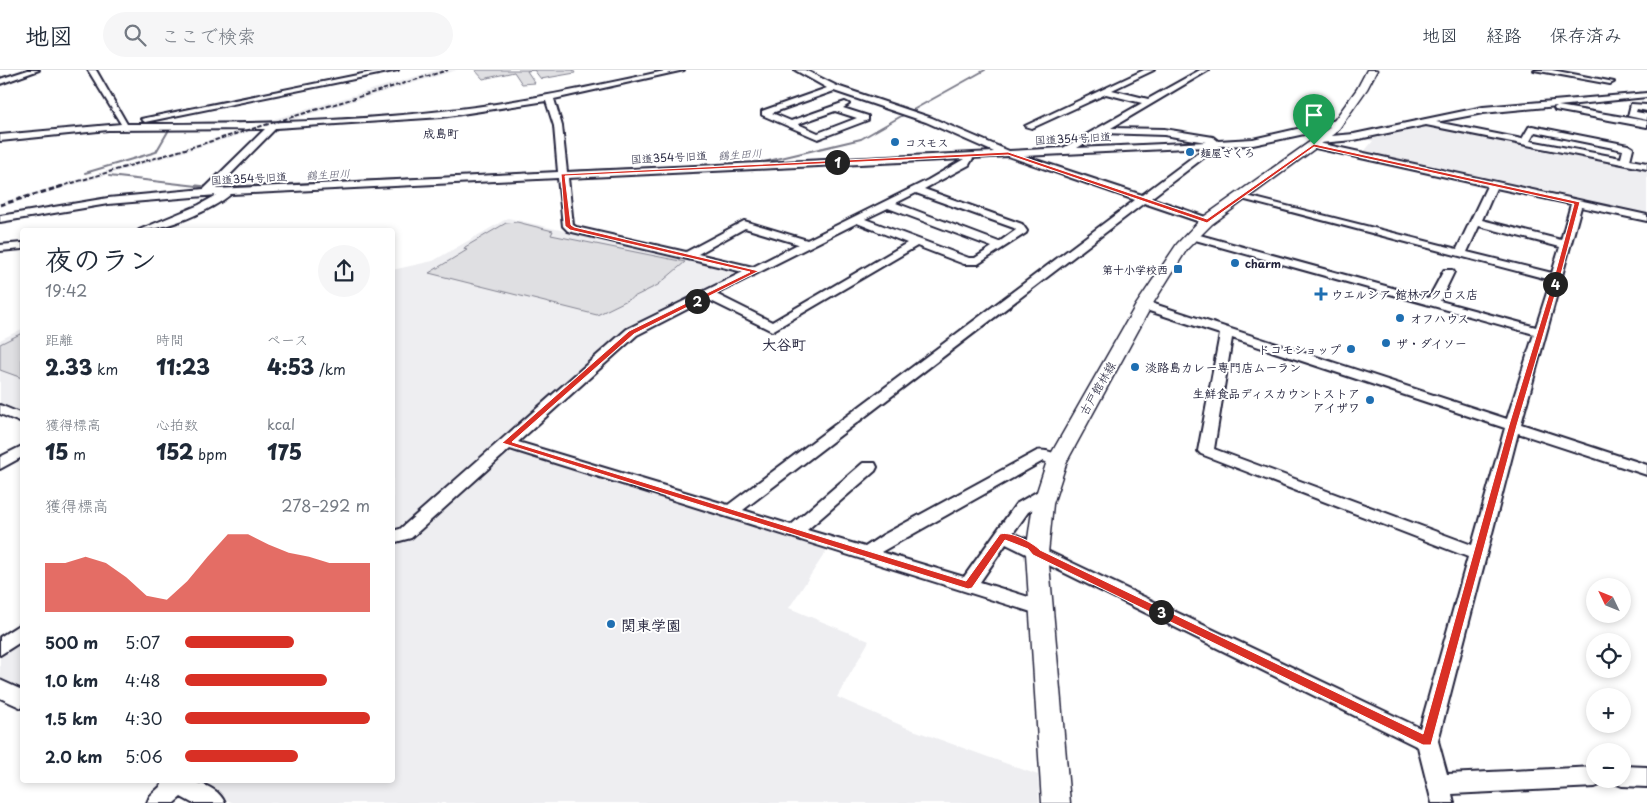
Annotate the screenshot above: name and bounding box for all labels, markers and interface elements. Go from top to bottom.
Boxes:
search box [103,12,453,57]
text: 地図 [25,17,73,53]
icon: search [121,21,149,49]
text: ここで検索 [161,21,256,49]
text: 地図 [1422,21,1458,48]
text: 経路 [1486,21,1522,48]
text: 保存済み [1550,21,1622,48]
pin [1293,94,1335,145]
icon: arrive [1300,101,1328,129]
district label: 成島町 [423,124,459,142]
street label: 国道354号旧道 [1034,128,1112,148]
place label: コスモス [905,134,949,151]
marker: コスモス [889,136,901,148]
water label: 鶴生田川 [717,144,763,164]
place label: 麺屋ざくろ [1200,144,1255,161]
marker: 麺屋ざくろ [1184,146,1196,158]
street label: 国道354号旧道 [630,147,708,167]
pin: 1 [824,150,850,174]
text: 1 [834,152,841,173]
water label: 鶴生田川 [306,164,350,184]
street label: 国道354号旧道 [210,168,288,188]
text: 夜のラン [45,237,157,280]
button: share [318,245,370,297]
place label: charm [1245,255,1281,272]
marker: charm [1229,257,1241,269]
place label: 第十小学校西 [1102,261,1168,278]
marker: 第十小学校西 [1172,263,1184,275]
pin: 4 [1542,272,1568,296]
text: 4 [1551,274,1560,295]
text: 19:42 [45,278,87,302]
place label: ウエルシア 館林アクロス店 [1331,285,1478,303]
pin: 2 [684,288,710,314]
marker: ウエルシア 館林アクロス店 [1315,288,1327,300]
text: 2 [693,291,702,312]
place label: オフハウス [1410,309,1469,327]
marker: オフハウス [1394,312,1406,324]
text: 距離 [45,329,73,350]
text: 時間 [156,329,184,350]
text: ペース [267,329,308,350]
district label: 大谷町 [761,332,807,355]
place label: ザ・ダイソー [1396,334,1467,352]
marker: ザ・ダイソー [1380,337,1392,349]
place label: ドコモショップ [1258,340,1341,358]
marker: ドコモショップ [1345,343,1357,355]
text: 2.33 [45,350,93,382]
text: 11:23 [156,350,210,382]
text: 4:53 [267,350,314,382]
street label: 古戸館林線 [1074,358,1120,418]
place label: 淡路島カレー専門店ムーラン [1145,358,1301,376]
text: km [93,359,118,380]
text: /km [314,359,346,380]
marker: 淡路島カレー専門店ムーラン [1129,361,1141,373]
place label: 生鮮食品ディスカウントストア アイザワ [1192,384,1360,416]
marker: 生鮮食品ディスカウントストア アイザワ [1364,394,1376,406]
text: 獲得標高 [45,414,101,435]
text: 心拍数 [156,414,198,435]
text: kcal [267,414,295,435]
text: 15 [45,435,69,467]
text: 152 [156,435,194,467]
text: 175 [267,435,302,467]
text: m [69,444,86,465]
text: bpm [194,444,227,465]
text: 獲得標高 [45,493,109,517]
text: 278–292 m [281,493,370,517]
north arrow [1586,578,1631,622]
map controls [1586,578,1631,788]
pin: 3 [1148,600,1174,624]
text: 3 [1157,602,1166,623]
place label: 関東学園 [621,613,681,636]
marker: 関東学園 [605,618,617,630]
text: 500 m [45,630,98,654]
text: 5:07 [125,630,160,654]
button: locate [1586,633,1631,678]
text: 1.0 km [45,668,98,692]
text: 4:48 [125,668,161,692]
button: + [1586,688,1631,733]
text: 1.5 km [45,706,98,730]
text: 4:30 [125,706,162,730]
button: − [1586,743,1631,788]
text: 2.0 km [45,744,102,768]
text: 5:06 [125,744,163,768]

